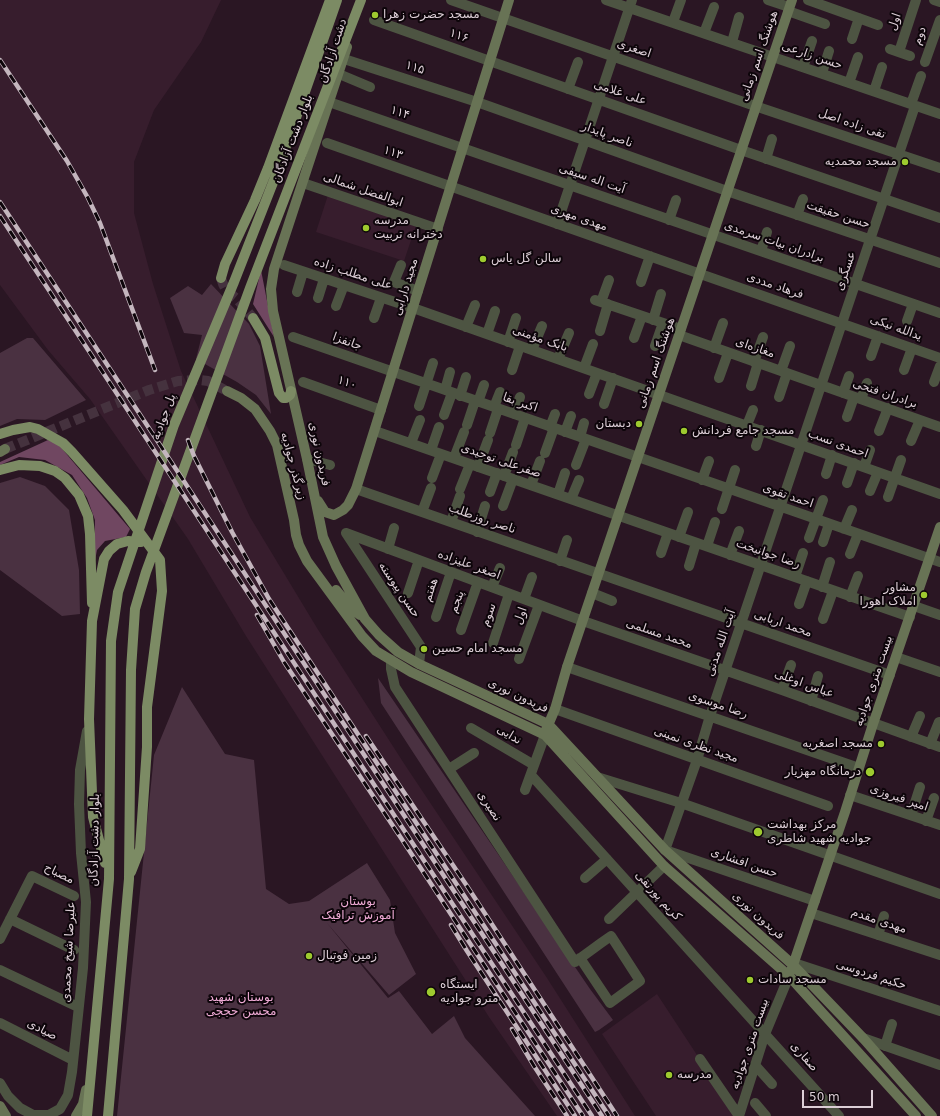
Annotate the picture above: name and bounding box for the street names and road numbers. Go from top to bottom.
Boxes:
street label: هوشنگ اسم زمانی [737,9,781,103]
street label: اول [885,11,905,33]
street label: دشت آزادگان [316,17,350,85]
street label: دوم [910,25,930,47]
street label: ۱۱۶ [448,26,470,46]
street label: اصغری [615,36,653,62]
street label: حسن زارعی [780,39,844,73]
street label: ۱۱۵ [404,58,426,78]
street label: علی غلامی [592,77,648,109]
street label: بلوار دشت آزادگان [270,93,316,185]
street label: ۱۱۴ [389,103,411,123]
street label: تقی زاده اصل [816,106,888,142]
street label: ناصر پایدار [579,119,635,151]
street label: ۱۱۳ [381,143,405,163]
street label: آیت اله سیفی [557,161,627,197]
street label: ابوالفضل شمالی [321,170,405,210]
street label: حسن حقیقت [804,198,872,232]
street label: مهدی مهری [549,202,609,234]
street label: برادران بیات سرمدی [722,218,826,266]
street label: عسگری [833,250,859,292]
street label: علی مطلب زاده [312,255,394,293]
street label: مجید دارابی [390,257,422,317]
street label: فرهاد مددی [745,270,805,302]
street label: یدالله نیکی [868,312,924,344]
street label: هوشنگ اسم زمانی [634,316,678,410]
street label: بابک مؤمنی [510,323,570,355]
street label: جانفزا [330,330,364,354]
street label: مغازه‌ای [733,335,777,361]
street label: ۱۱۰ [335,373,359,393]
street label: برادران فتحی [851,376,919,412]
street label: اکبر بقا [501,390,539,416]
street label: پل جوادیه [149,392,179,442]
street label: فریدون نوری [305,421,333,487]
street label: احمدی نسب [806,426,870,462]
street label: زیرگذر جوادیه [277,431,309,501]
street label: صفرعلی توحیدی [459,441,543,481]
street label: احمد تقوی [761,481,815,511]
street label: ناصر روزطلب [446,501,518,537]
street label: رضا جوانبخت [734,536,802,572]
street label: اصغر علیزاده [435,547,503,583]
street label: حسن پیوسته [375,559,423,621]
street label: هفتم [420,576,442,604]
street label: پنجم [446,589,468,615]
street label: سوم [478,601,500,629]
street label: اول [511,605,531,627]
street label: محمد اربابی [752,607,814,641]
street label: آیت‌ الله مدنی [703,608,739,678]
street label: محمد مسلمی [624,616,694,652]
street label: بیست متری جوادیه [852,634,896,728]
street label: عباس اوغلی [772,667,836,701]
street label: فریدون نوری [485,676,551,716]
street label: رضا موسوی [686,688,750,722]
street label: ندایی [494,722,524,748]
street label: مجید نظری نمینی [652,724,740,766]
street label: امیر فیروزی [868,781,930,815]
street label: نصیری [474,788,504,824]
street label: بلوار دشت آزادگان [87,793,103,887]
street label: حسن افشاری [709,845,779,881]
street label: مصباح [42,861,76,887]
street label: کریم پورتقی [632,868,684,924]
street label: فریدون نوری [729,889,787,943]
street label: علیرضا شیخ محمدی [59,901,79,1003]
street label: مهدی مقدم [849,905,909,937]
street label: حکیم فردوسی [834,957,908,993]
street label: بیست متری جوادیه [728,997,772,1091]
street label: صیادی [24,1016,60,1044]
street label: صفاری [787,1039,821,1075]

